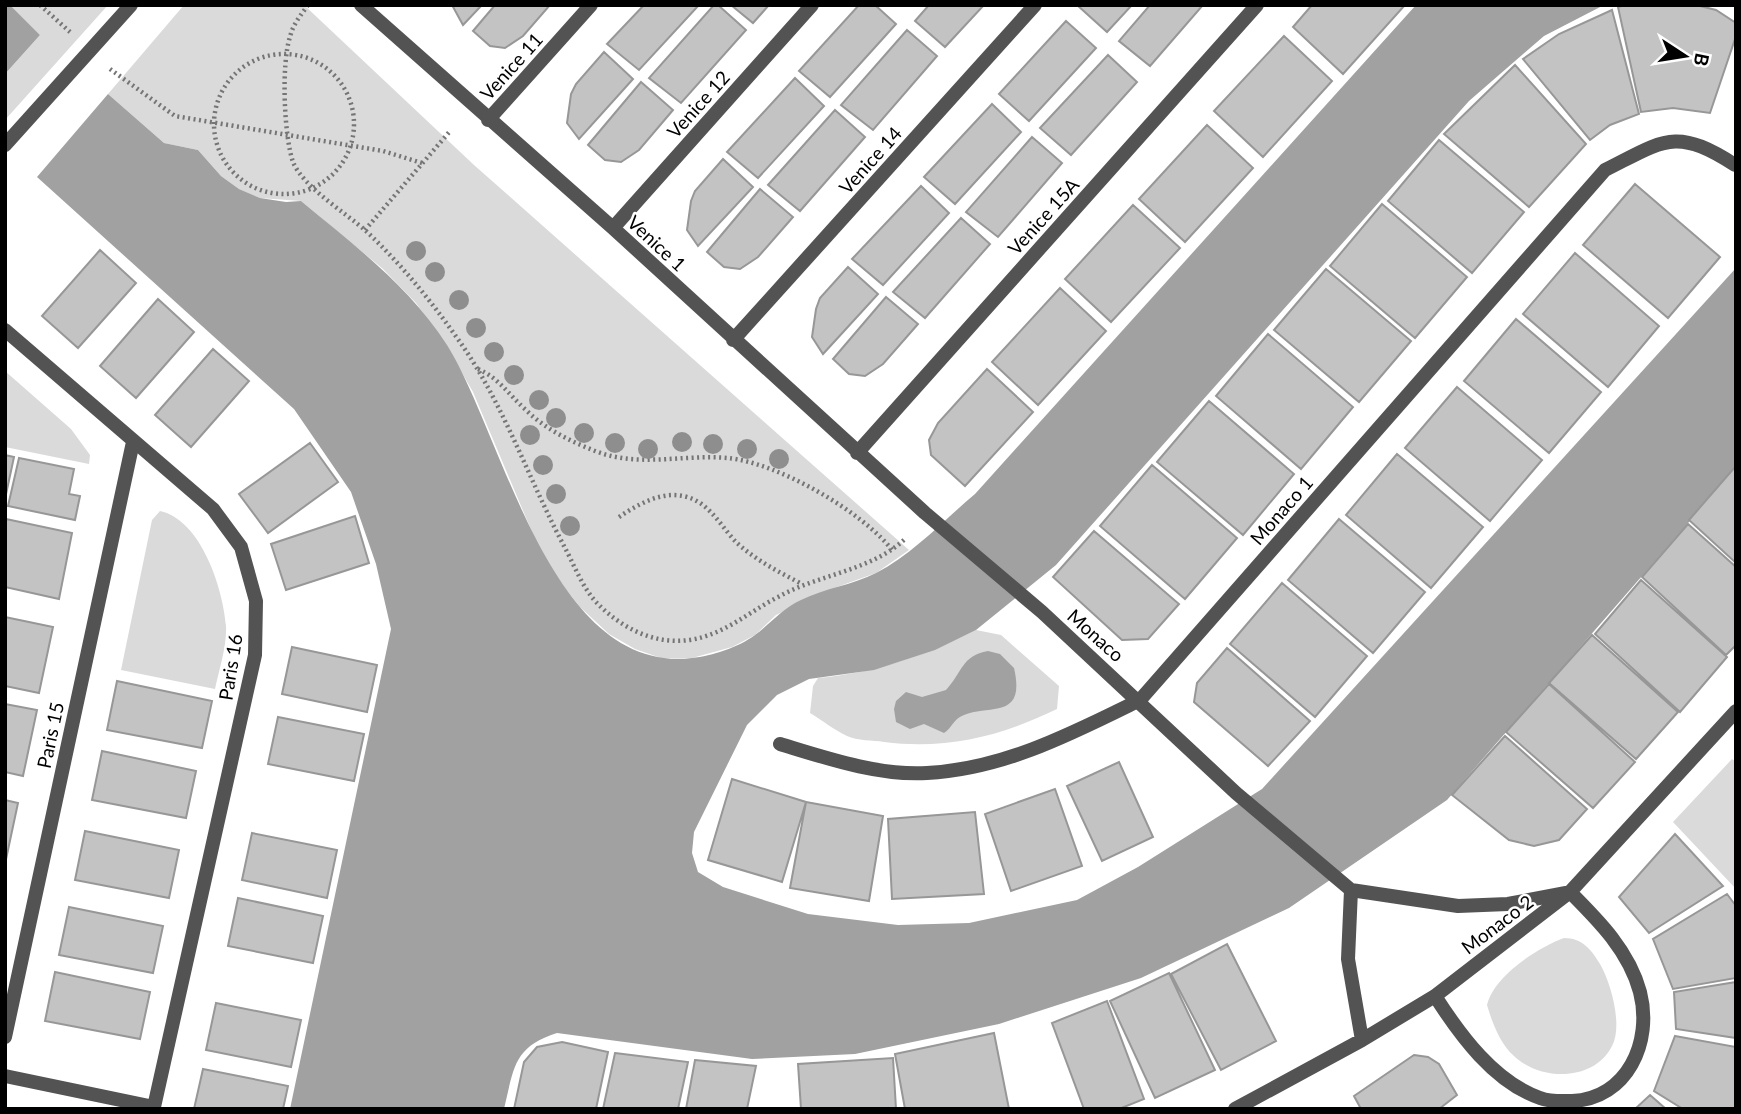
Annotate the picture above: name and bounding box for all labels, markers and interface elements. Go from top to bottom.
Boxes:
north arrow [1650,21,1720,91]
street label: Venice 11 [475,28,547,104]
text: B [1690,51,1715,68]
street label: Venice 12 [662,66,734,142]
street label: Venice 14 [834,122,906,198]
street label: Venice 15A [1003,173,1084,259]
street label: Venice 1 [623,210,691,276]
street label: Monaco 1 [1245,471,1317,549]
street label: Monaco [1063,604,1129,666]
street label: Paris 16 [213,632,247,702]
street label: Paris 15 [32,700,68,770]
street label: Monaco 2 [1457,890,1537,958]

